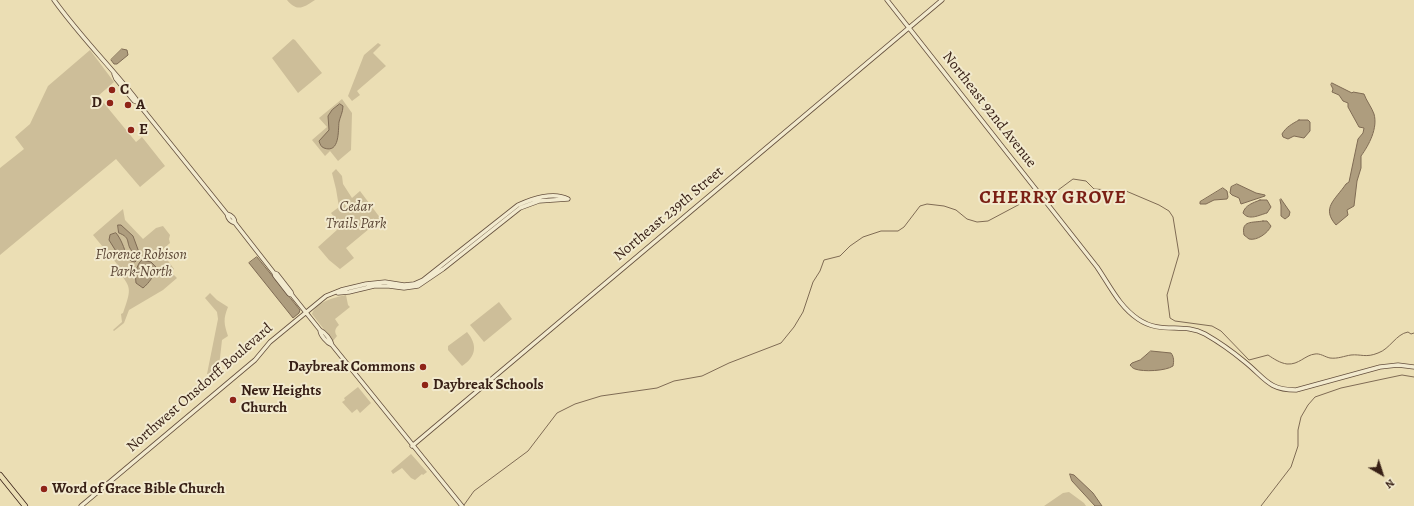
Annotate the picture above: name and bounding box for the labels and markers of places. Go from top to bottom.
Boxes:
place label: C [120,81,129,99]
marker: C [107,85,117,95]
place label: D [92,94,102,112]
place label: A [136,96,145,114]
marker: D [105,98,115,108]
marker: A [123,100,133,110]
place label: E [139,121,148,139]
marker: E [126,125,136,135]
place label: Daybreak Commons [288,358,415,376]
marker: Daybreak Commons [418,362,428,372]
place label: Daybreak Schools [433,376,544,394]
marker: Daybreak Schools [420,380,430,390]
place label: New Heights Church [241,382,321,417]
marker: New Heights Church [228,395,238,405]
place label: Word of Grace Bible Church [52,480,225,498]
marker: Word of Grace Bible Church [39,484,49,494]

